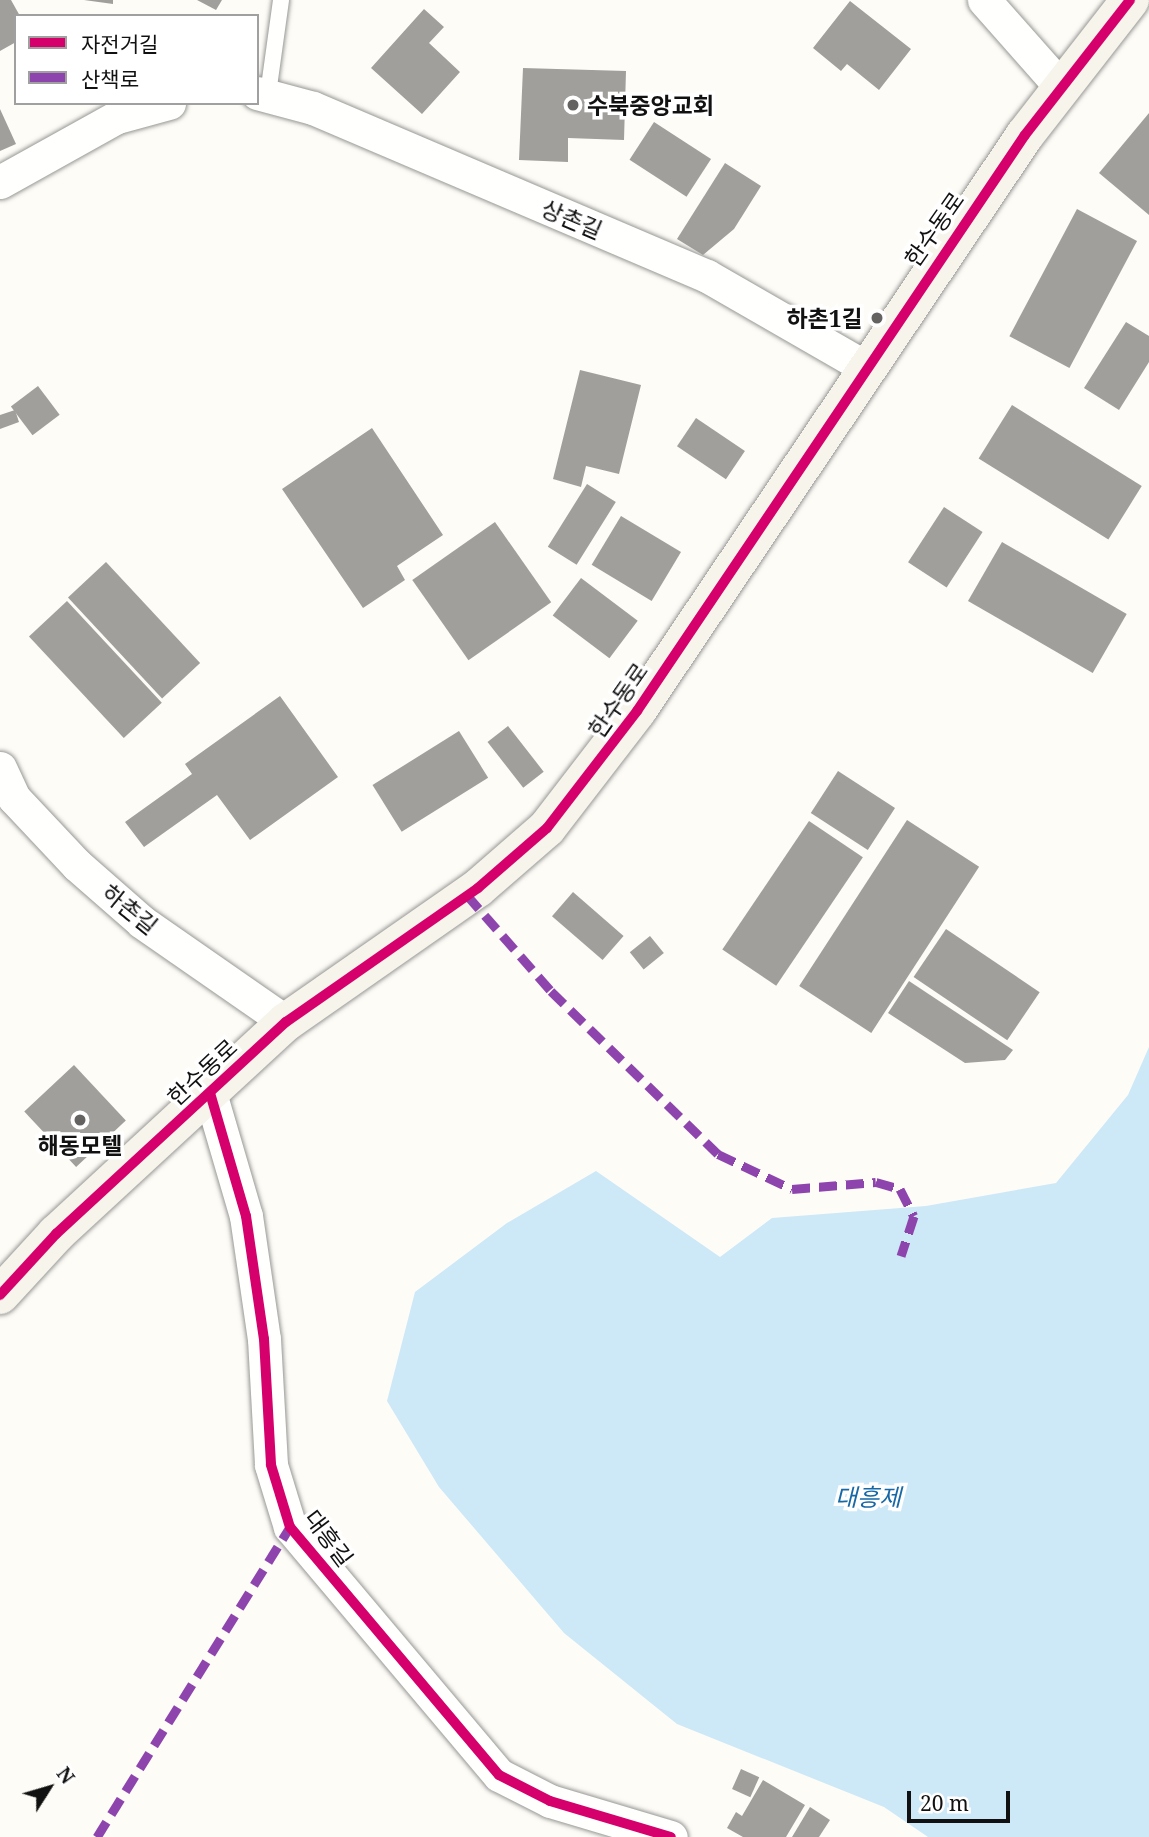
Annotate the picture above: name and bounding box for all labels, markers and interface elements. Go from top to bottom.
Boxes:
legend [14,14,259,105]
text: 자전거길 [81,30,158,58]
text: 산책로 [81,65,139,93]
place label: 수북중앙교회 [587,91,714,119]
marker: 수북중앙교회 [565,97,581,113]
street label: 한수동로 [898,186,970,272]
street label: 상촌길 [537,194,607,244]
place label: 하촌1길 [787,304,863,332]
marker: 하촌1길 [869,310,885,326]
street label: 한수동로 [582,657,654,743]
street label: 하촌길 [97,878,163,940]
street label: 한수동로 [162,1033,242,1111]
marker: 해동모텔 [72,1112,88,1128]
place label: 해동모텔 [38,1131,122,1159]
water label: 대흥제 [835,1483,901,1511]
street label: 대흥길 [299,1504,359,1572]
north arrow [14,1753,84,1823]
text: N [51,1762,81,1789]
scale bar [911,1778,1014,1822]
text: 20 m [920,1789,969,1817]

